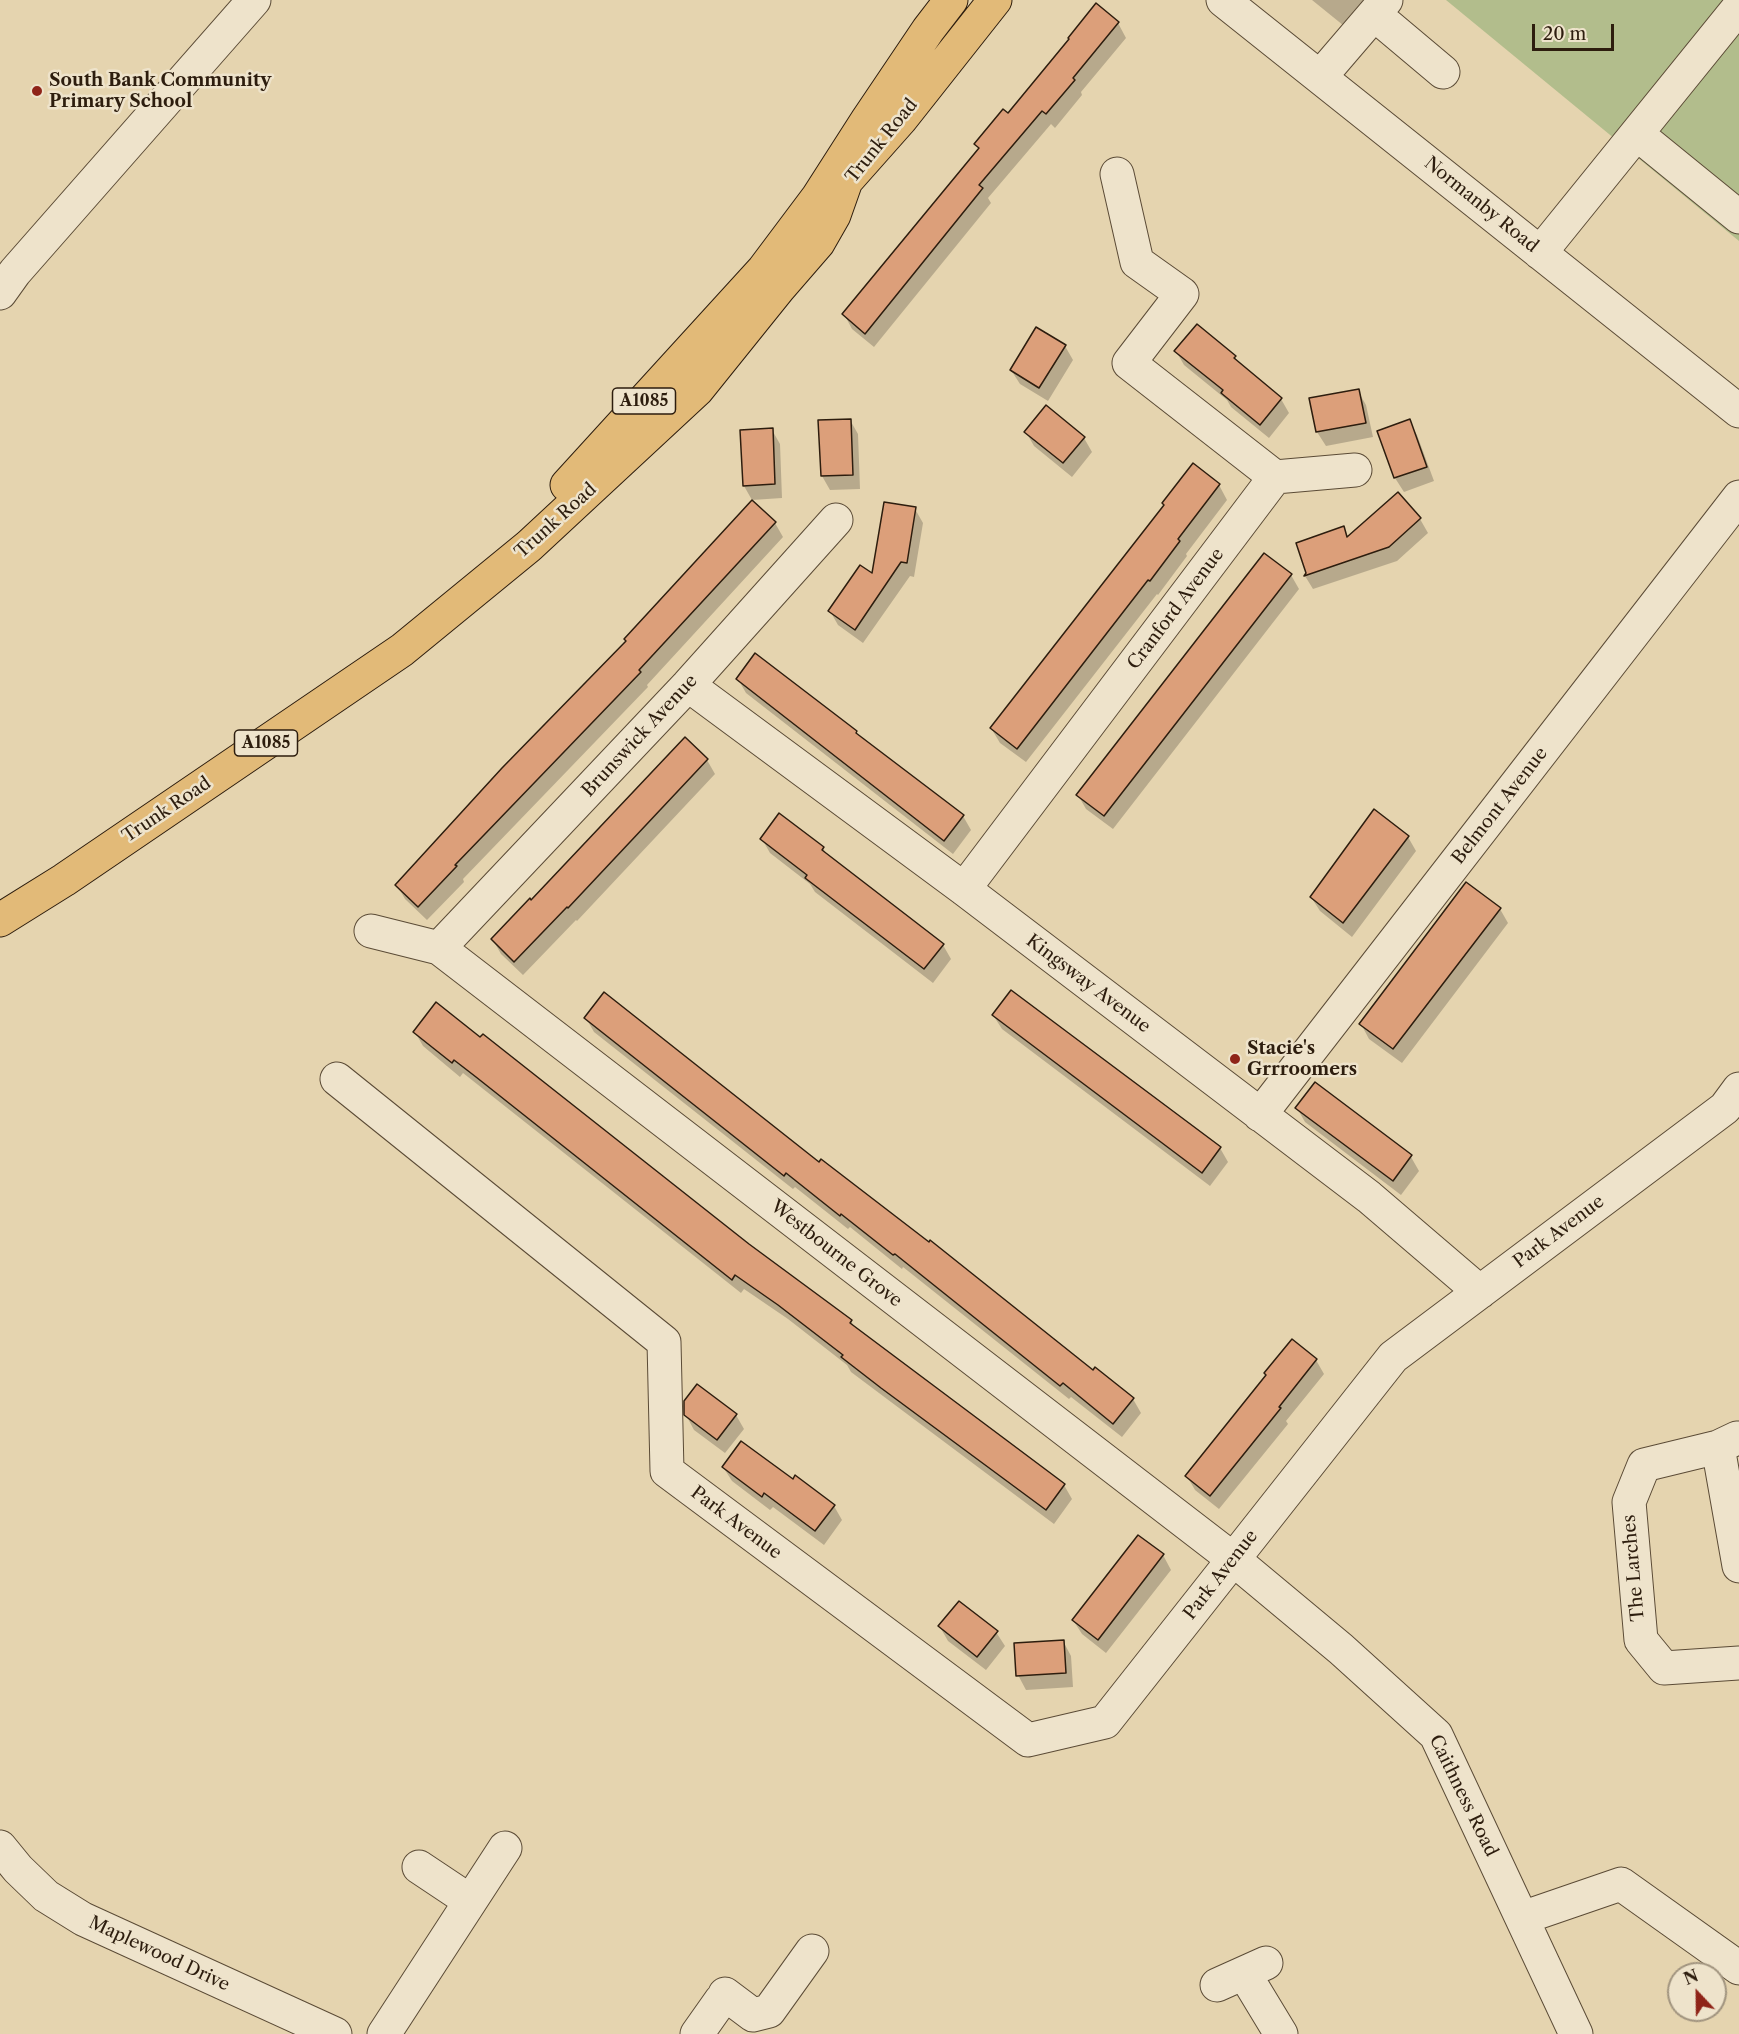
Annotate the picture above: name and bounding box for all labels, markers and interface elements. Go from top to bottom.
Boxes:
scale bar [1535,12,1618,50]
text: 20 m [1543,23,1586,45]
place label: South Bank Community Primary School [49,70,271,112]
marker: South Bank Community Primary School [30,84,44,98]
street label: Trunk Road [842,95,922,187]
street label: Normanby Road [1420,152,1542,258]
road number: A1085 [612,388,676,414]
street label: Trunk Road [511,479,601,563]
street label: Cranford Avenue [1123,544,1229,674]
street label: Brunswick Avenue [578,670,702,802]
road number: A1085 [234,730,298,756]
street label: Belmont Avenue [1448,743,1552,869]
street label: Trunk Road [119,773,215,847]
street label: Kingsway Avenue [1022,930,1154,1038]
place label: Stacie's Grrroomers [1247,1038,1357,1080]
marker: Stacie's Grrroomers [1228,1052,1242,1066]
street label: Park Avenue [1509,1191,1609,1273]
street label: Westbourne Grove [766,1196,906,1312]
street label: Park Avenue [686,1482,786,1564]
street label: The Larches [1619,1514,1649,1622]
street label: Park Avenue [1179,1526,1263,1624]
street label: Caithness Road [1424,1732,1502,1860]
street label: Maplewood Drive [85,1912,233,1996]
north arrow [1667,1962,1727,2022]
text: N [1681,1965,1701,1989]

